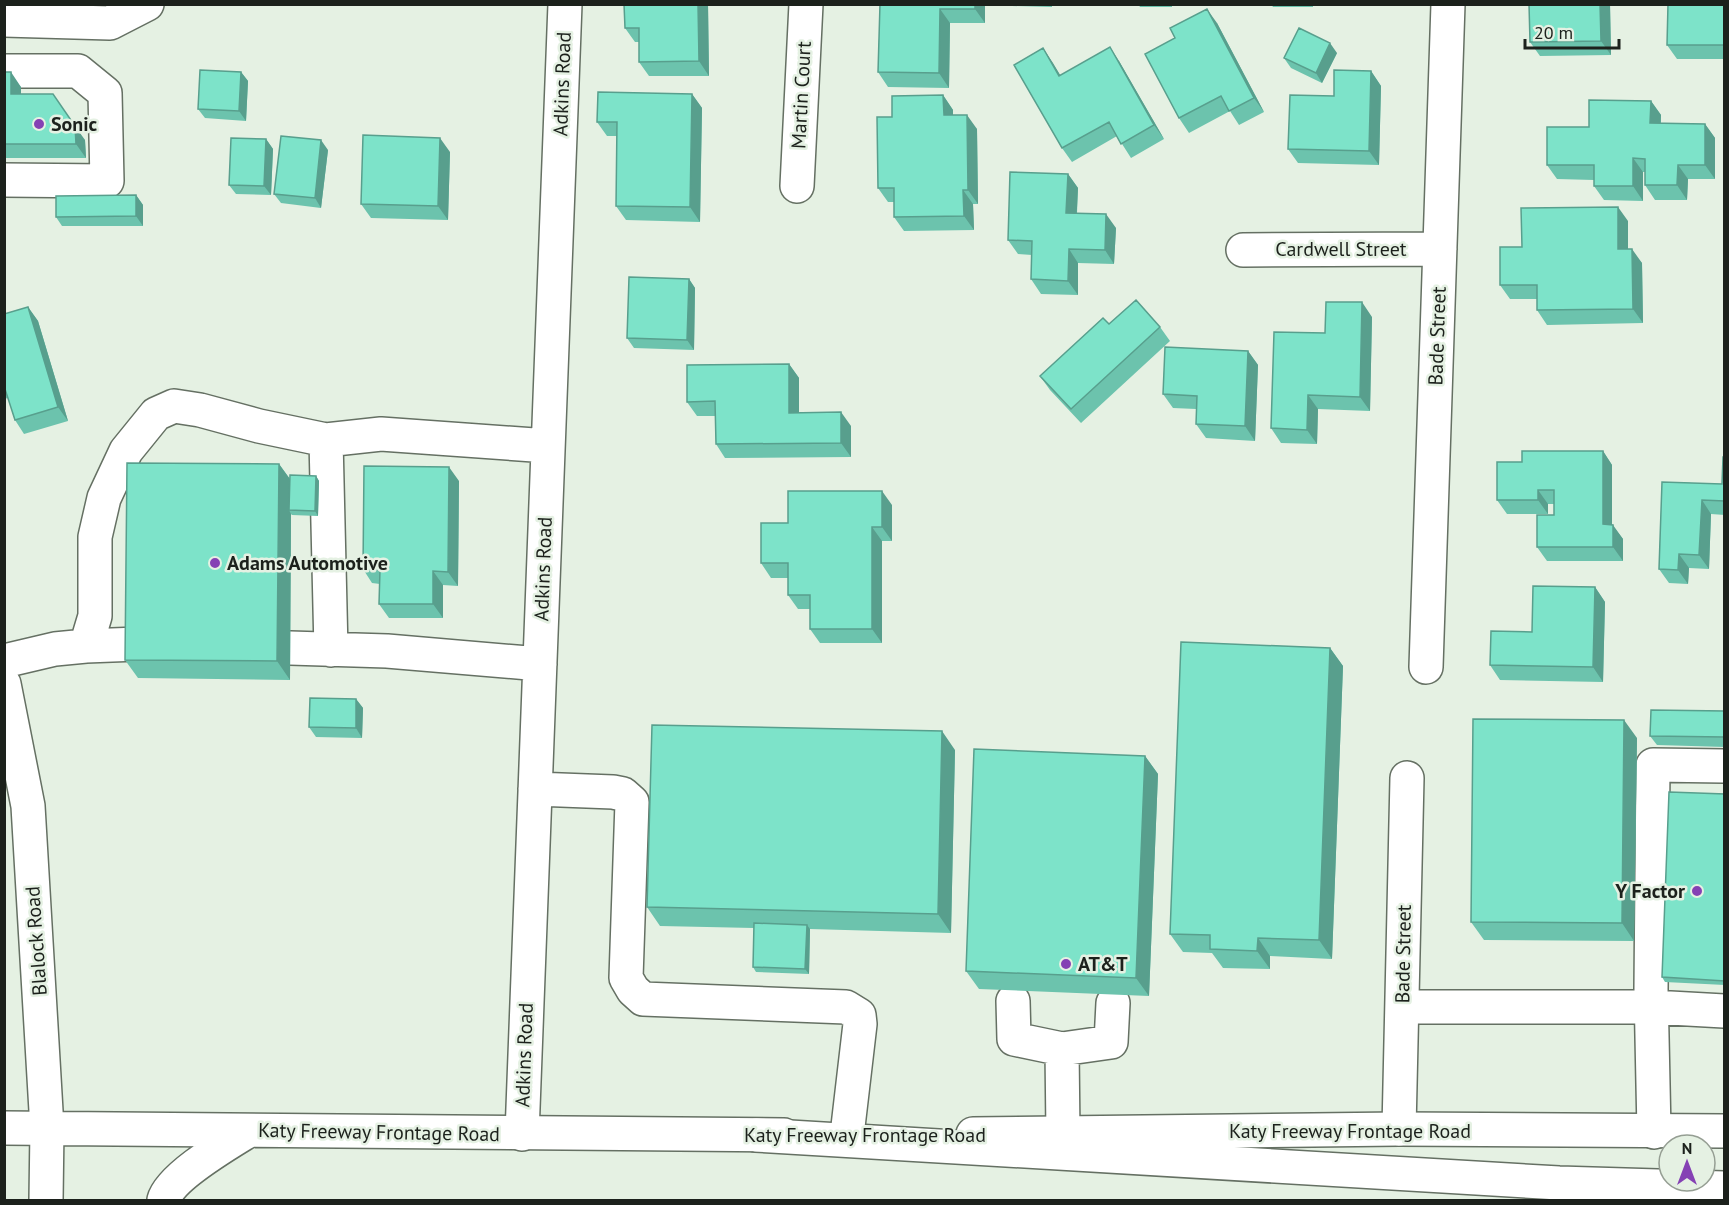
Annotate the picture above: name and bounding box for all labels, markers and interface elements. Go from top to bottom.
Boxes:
scale bar [1525,12,1620,50]
text: 20 m [1534,21,1573,44]
street label: Adkins Road [547,31,577,137]
street label: Martin Court [785,40,817,150]
place label: Sonic [51,111,98,137]
marker: Sonic [32,117,46,131]
street label: Cardwell Street [1275,236,1407,262]
street label: Bade Street [1422,286,1452,386]
street label: Adkins Road [528,516,558,622]
place label: Adams Automotive [227,550,388,576]
marker: Adams Automotive [208,556,222,570]
place label: Y Factor [1614,878,1685,904]
marker: Y Factor [1690,884,1704,898]
street label: Blalock Road [19,885,53,997]
street label: Bade Street [1389,904,1417,1004]
place label: AT&T [1078,951,1128,977]
marker: AT&T [1059,957,1073,971]
street label: Adkins Road [509,1002,539,1108]
street label: Katy Freeway Frontage Road [258,1117,500,1147]
street label: Katy Freeway Frontage Road [1229,1118,1471,1144]
street label: Katy Freeway Frontage Road [744,1122,986,1148]
north arrow [1657,1133,1717,1193]
text: N [1682,1138,1692,1158]

